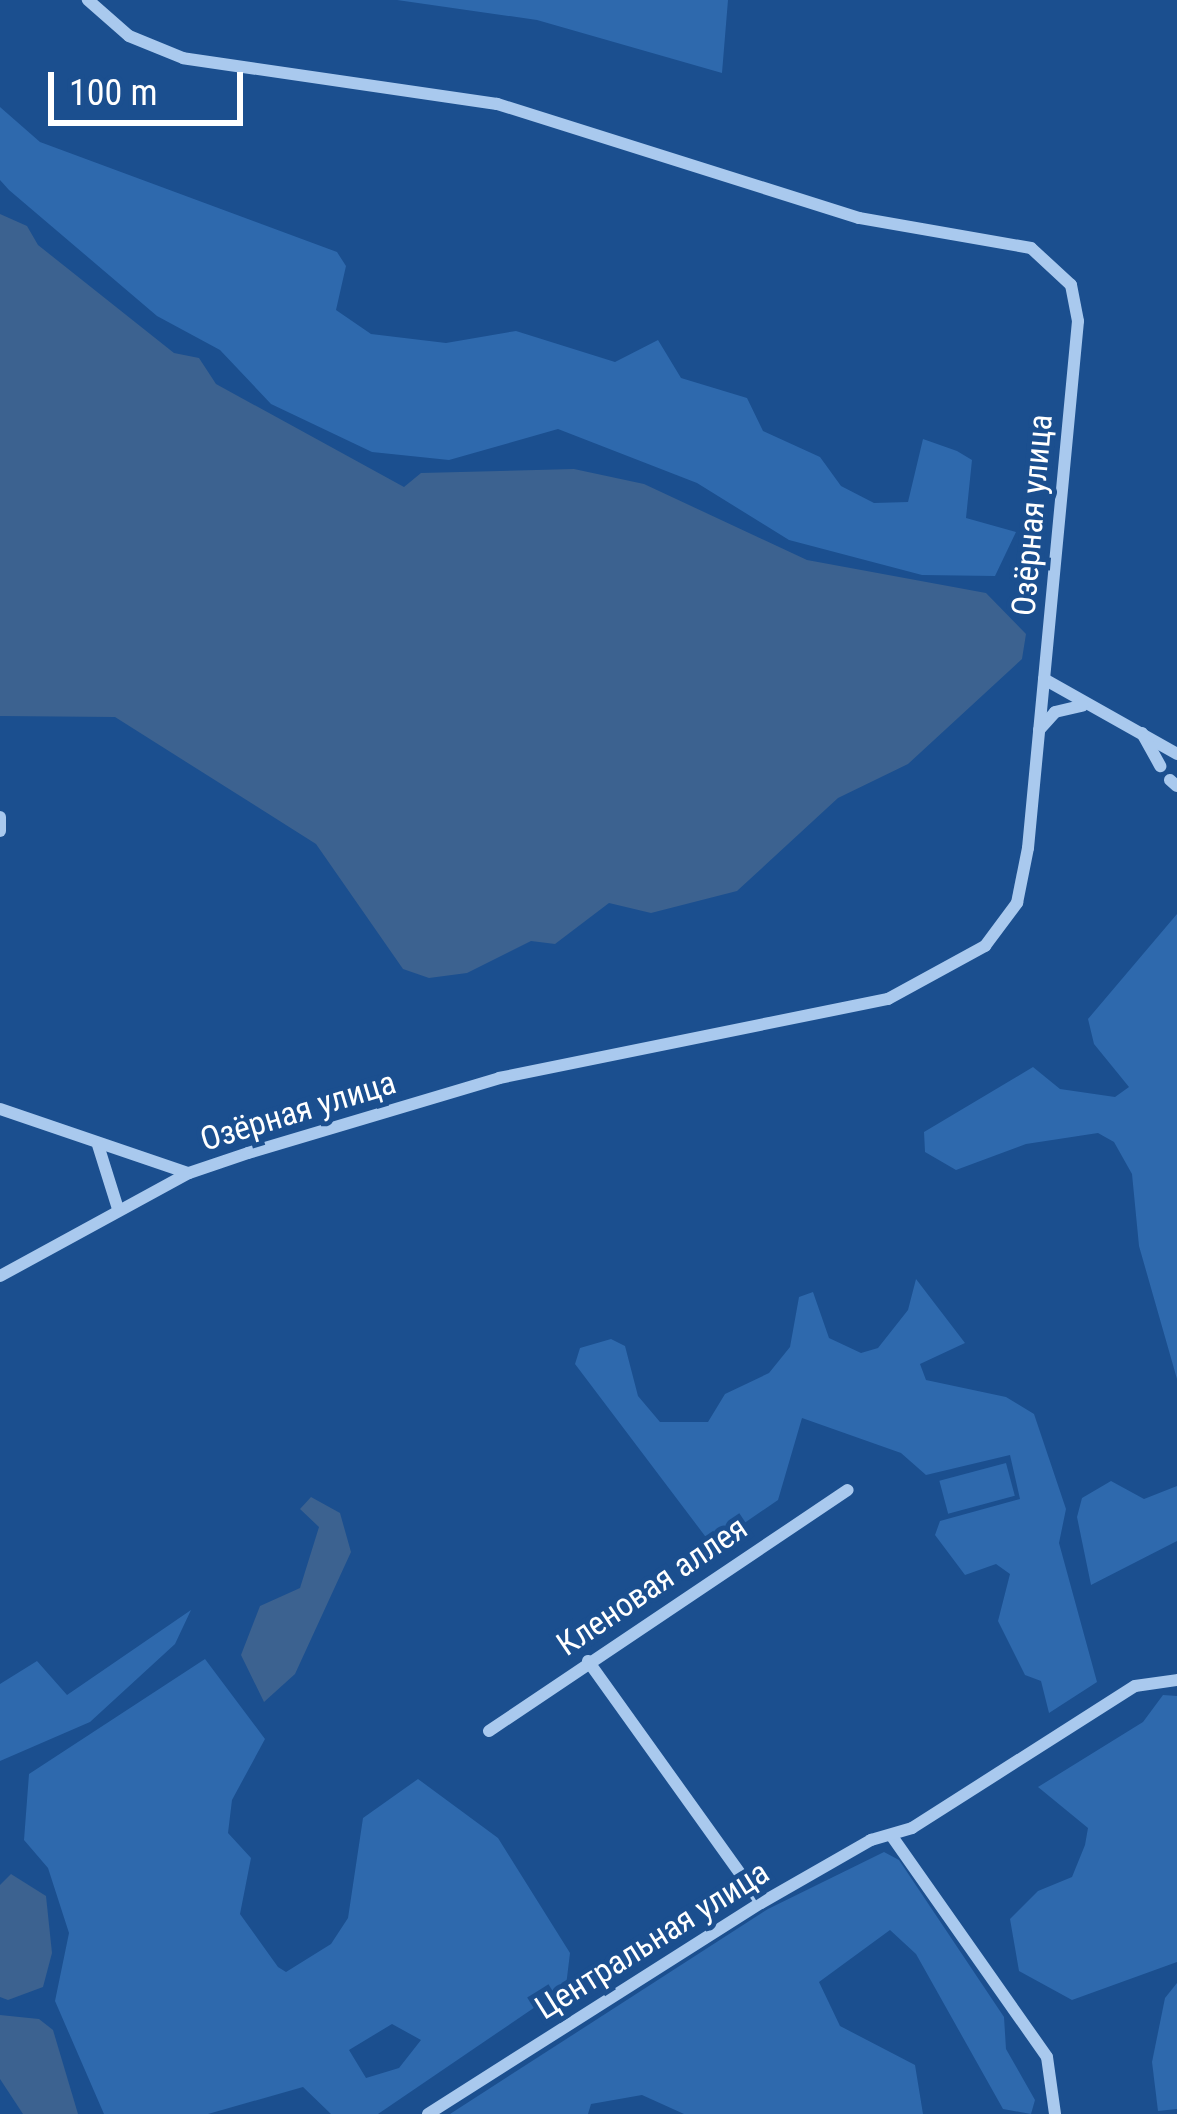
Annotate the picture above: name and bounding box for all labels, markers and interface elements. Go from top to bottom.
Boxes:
scale bar [54,48,249,122]
text: 100 m [69,72,158,114]
street label: Озёрная улица [1003,413,1061,617]
street label: Озёрная улица [196,1062,400,1160]
street label: Кленовая аллея [549,1508,755,1664]
street label: Центральная улица [528,1852,776,2028]

